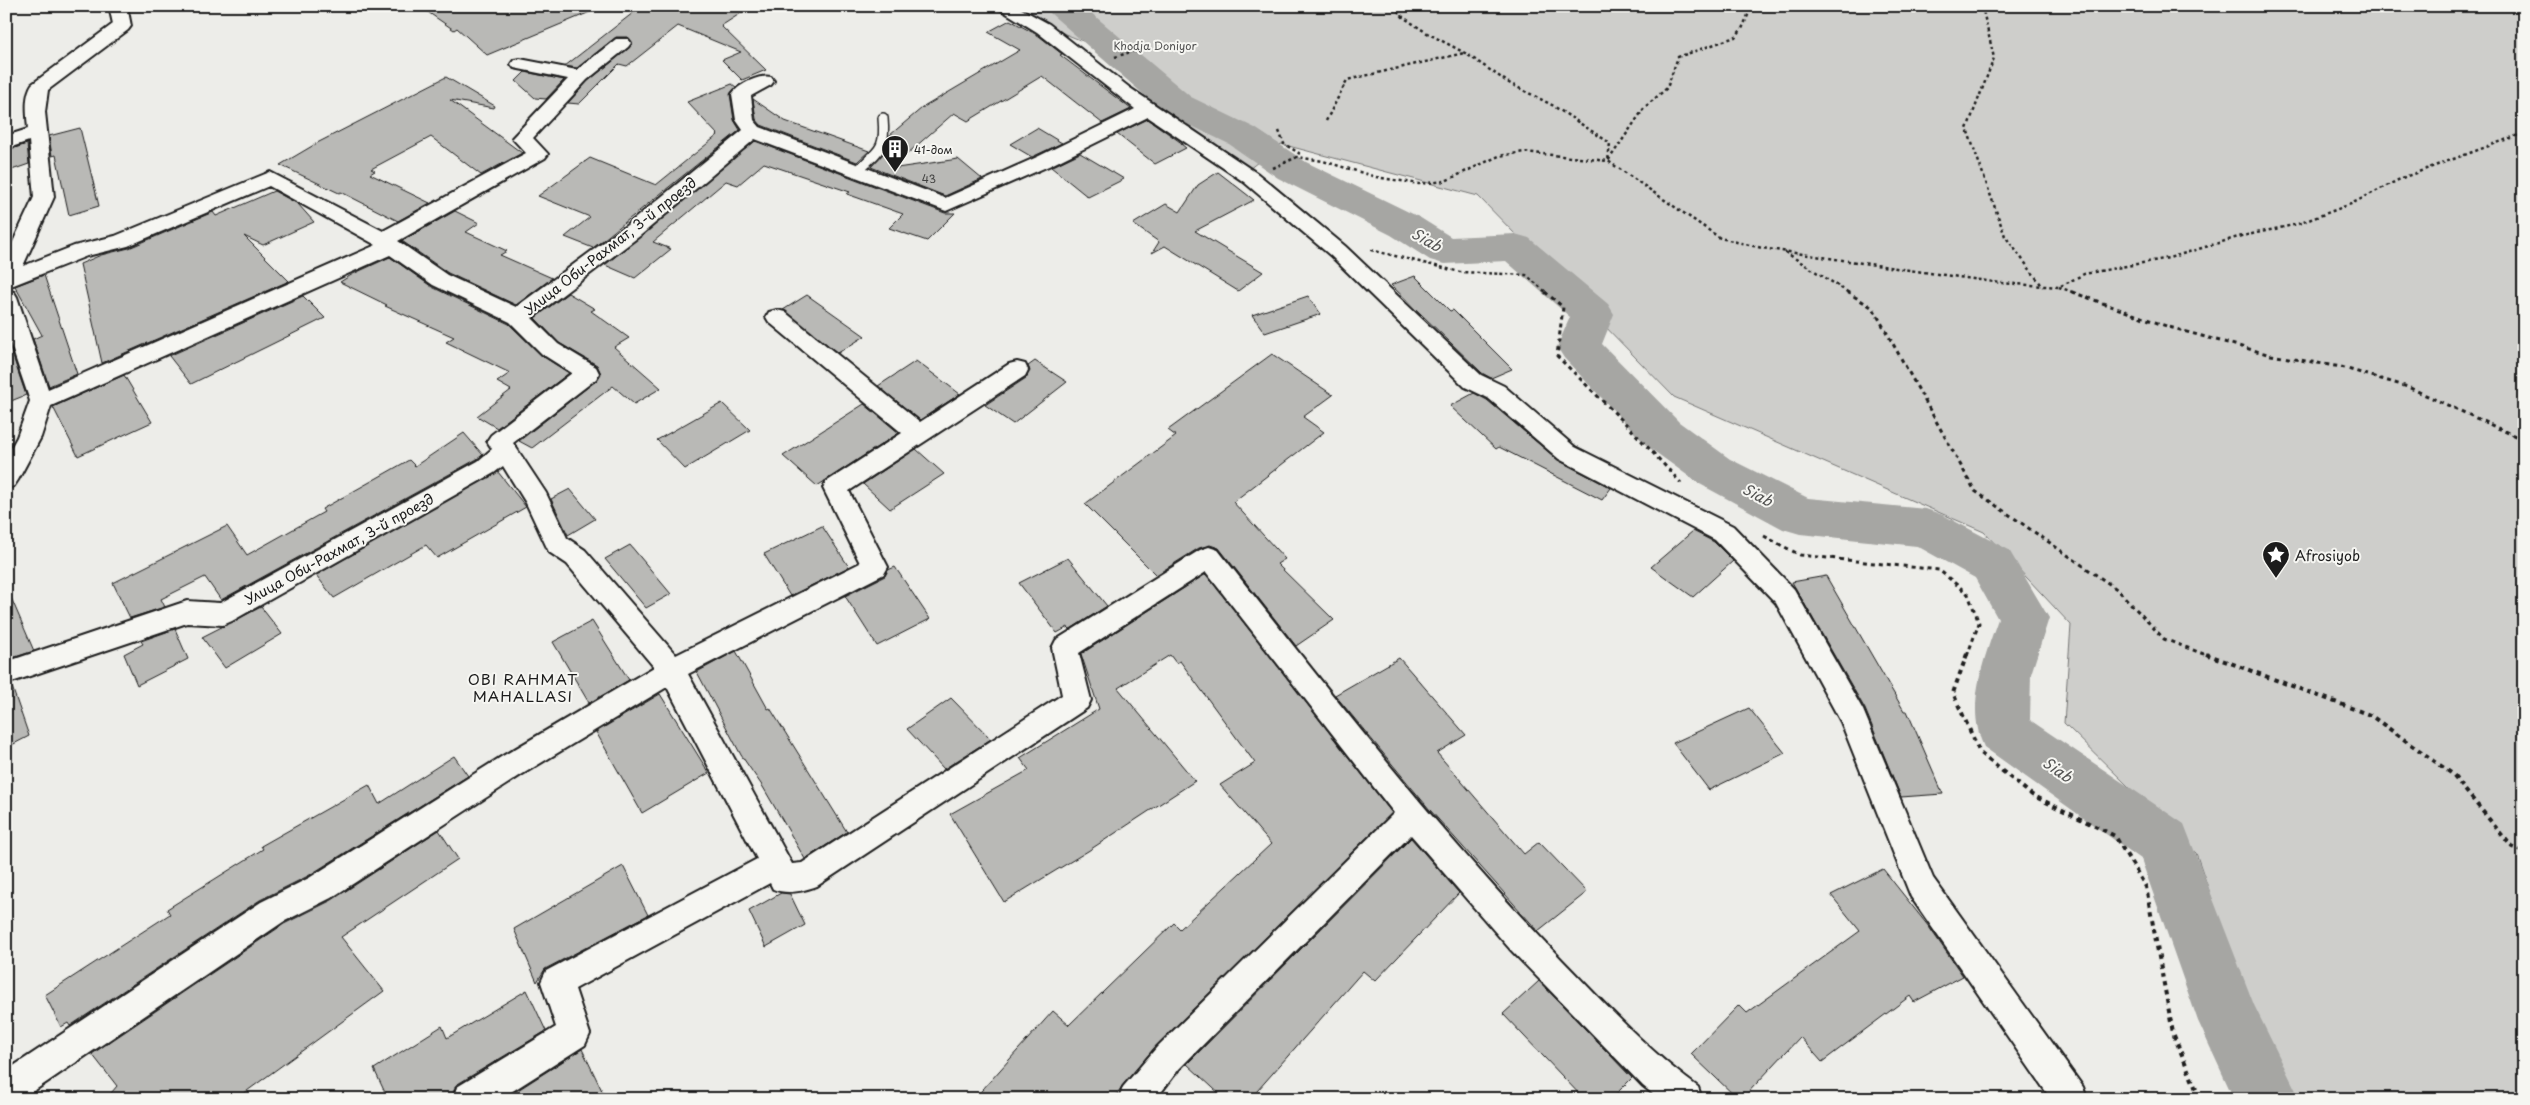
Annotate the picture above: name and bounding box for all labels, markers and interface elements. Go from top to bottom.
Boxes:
park label: Khodja Doniyor [1113,37,1197,54]
building icon: 41-дом [880,134,910,173]
place label: 41-дом [914,141,953,158]
house number: 43 [922,170,936,187]
street label: Улица Оби-Рахмат, 3-й проезд [519,172,701,320]
water label: Siab [1408,221,1447,257]
water label: Siab [1739,477,1778,512]
street label: Улица Оби-Рахмат, 3-й проезд [240,488,438,610]
place icon: Afrosiyob [2261,540,2291,579]
place label: Afrosiyob [2295,545,2360,566]
district label: OBI RAHMAT MAHALLASI [468,667,578,707]
water label: Siab [2039,751,2078,788]

